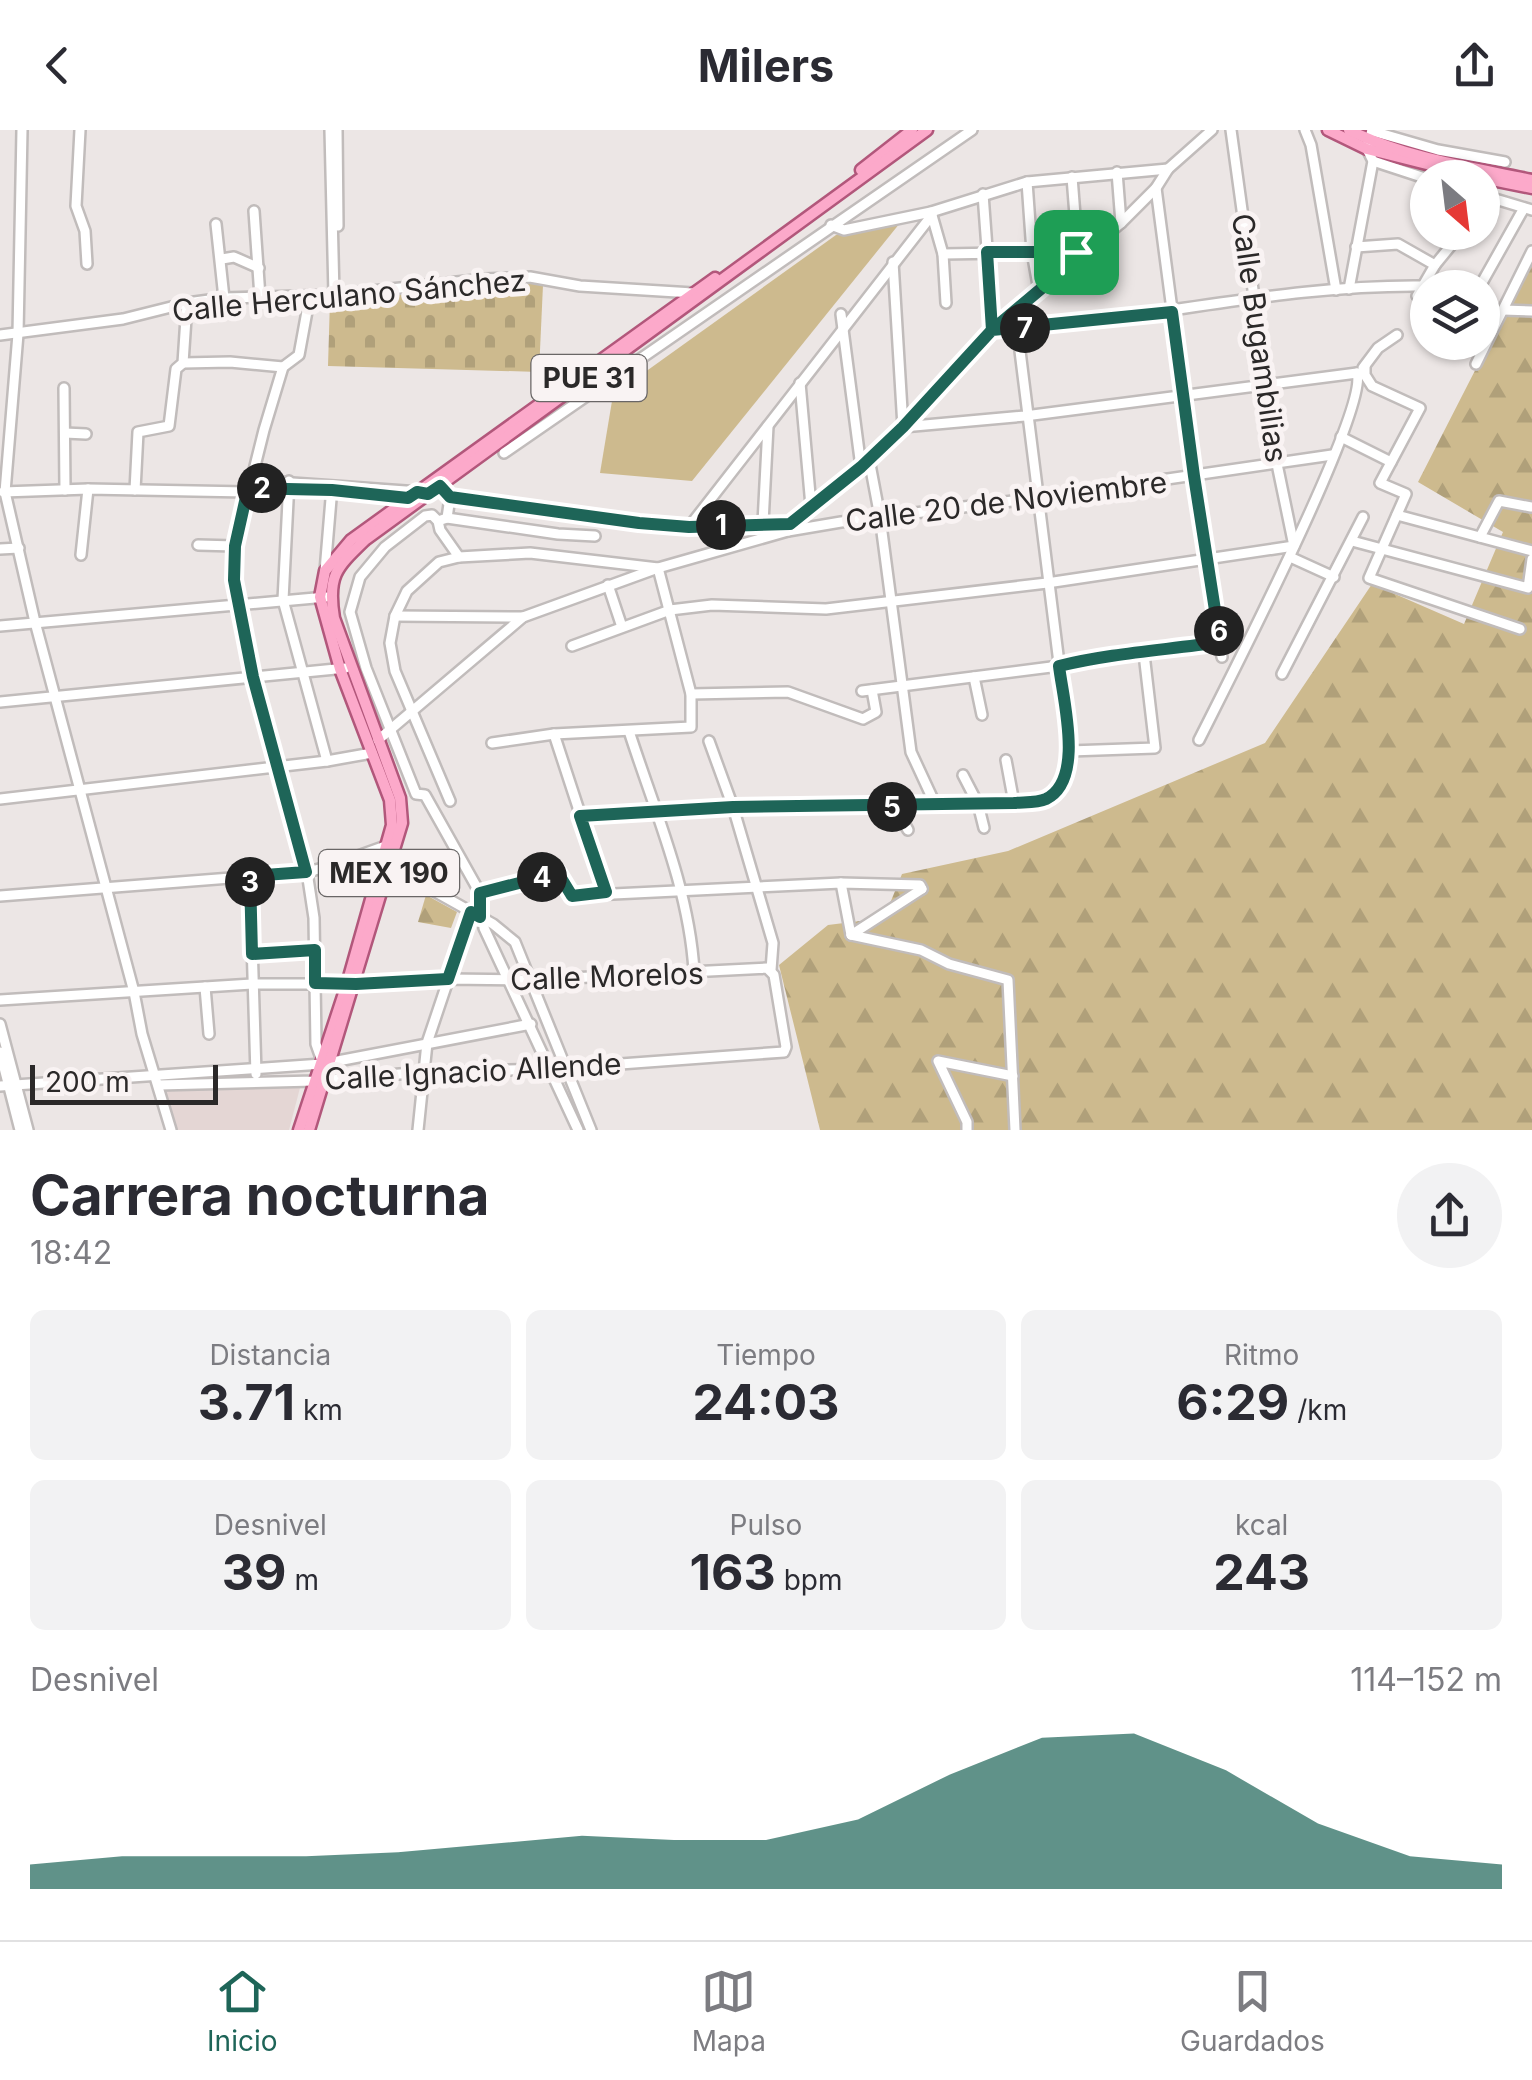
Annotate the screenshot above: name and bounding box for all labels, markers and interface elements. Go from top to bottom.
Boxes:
icon: back [30,38,85,93]
text: Milers [698,38,834,93]
icon: share [1447,38,1502,93]
north arrow [1410,160,1500,250]
map controls [1410,160,1500,360]
pin [1034,210,1119,295]
street label: Calle Bugambilias [1225,211,1295,465]
icon: arrive [1049,225,1104,280]
street label: Calle Herculano Sánchez [170,262,528,328]
button: layers [1410,270,1500,360]
pin: 7 [1000,303,1050,353]
text: 7 [1017,311,1033,345]
road number: PUE 31 [532,355,646,401]
pin: 2 [237,463,287,513]
street label: Calle 20 de Noviembre [843,463,1169,539]
text: 2 [253,471,271,505]
pin: 1 [696,500,746,550]
text: 1 [715,508,727,542]
pin: 6 [1194,606,1244,656]
text: 6 [1210,614,1228,648]
pin: 5 [867,782,917,832]
text: 5 [883,790,901,824]
road number: MEX 190 [319,850,459,896]
pin: 4 [517,852,567,902]
pin: 3 [225,857,275,907]
text: 4 [533,860,551,894]
text: 3 [241,865,259,899]
street label: Calle Morelos [510,955,704,997]
street label: Calle Ignacio Allende [324,1045,622,1097]
scale bar [30,1060,218,1104]
text: 200 m [45,1065,130,1099]
text: Carrera nocturna [30,1162,490,1228]
button: share [1397,1163,1502,1268]
text: 18:42 [30,1233,112,1272]
text: Distancia [209,1338,331,1372]
text: Tiempo [716,1338,816,1372]
text: Ritmo [1224,1338,1299,1372]
text: 3.71 [198,1372,295,1432]
text: 24:03 [692,1372,840,1432]
text: 6:29 [1176,1372,1289,1432]
text: km [295,1393,343,1427]
text: /km [1289,1393,1347,1427]
text: Desnivel [214,1508,327,1542]
text: Pulso [730,1508,802,1542]
text: kcal [1235,1508,1288,1542]
text: 39 [222,1542,287,1602]
text: 163 [689,1542,776,1602]
text: 243 [1213,1542,1310,1602]
text: m [287,1563,319,1597]
text: bpm [776,1563,843,1597]
text: Desnivel [30,1660,159,1699]
text: 114–152 m [1350,1660,1502,1699]
tab: Inicio [207,1964,278,2058]
tab: Mapa [692,1964,766,2058]
tab: Guardados [1180,1964,1325,2058]

